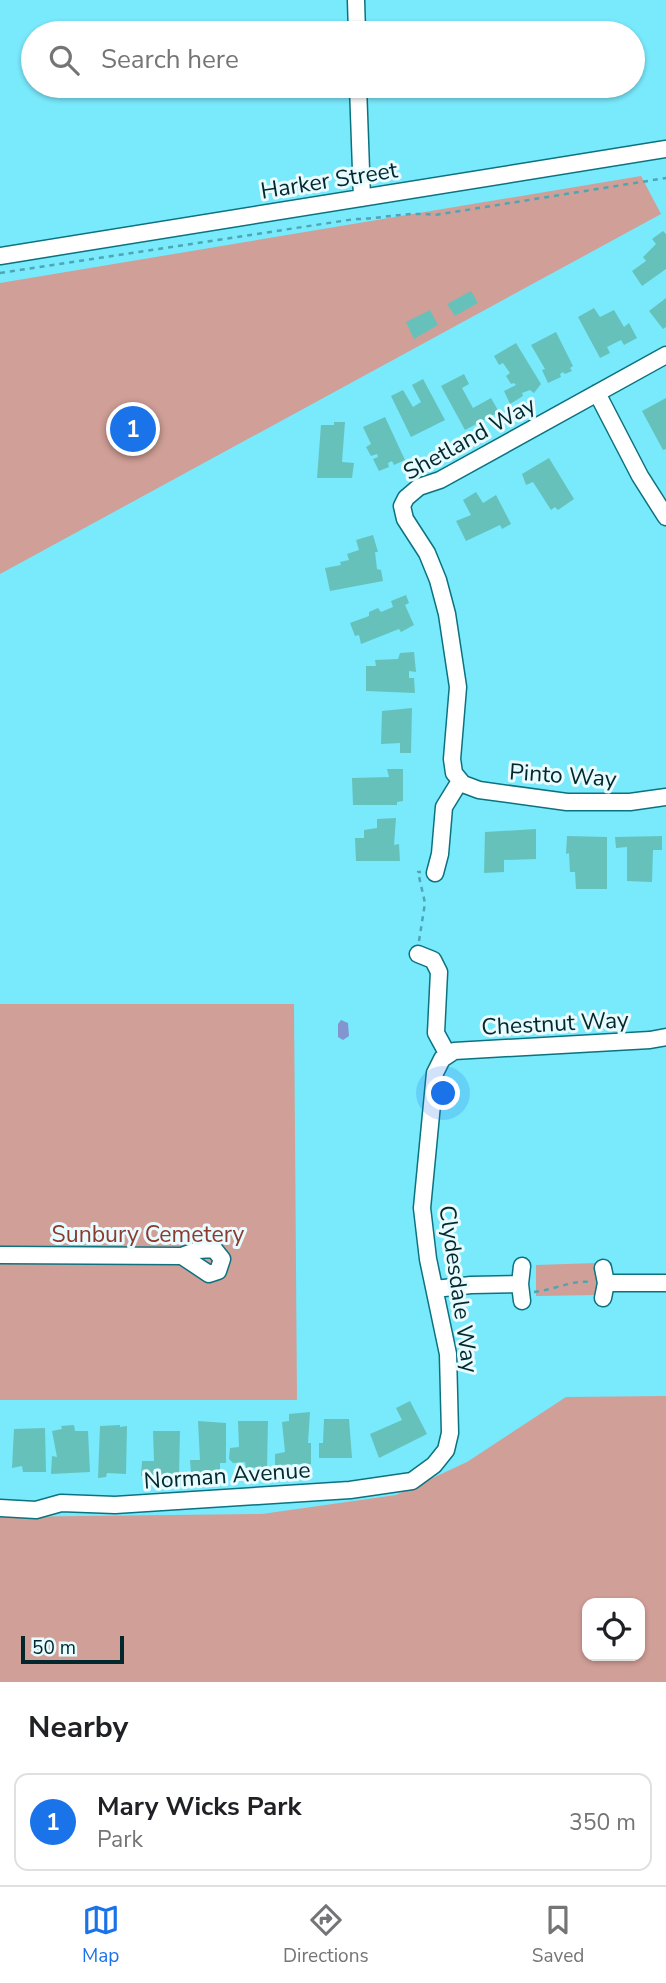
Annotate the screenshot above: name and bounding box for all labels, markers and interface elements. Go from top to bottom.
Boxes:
search box [21,21,645,98]
icon: search [45,41,83,79]
text: Search here [101,42,239,77]
street label: Harker Street [258,154,401,207]
street label: Shetland Way [398,389,541,488]
pin: 1 [110,403,156,455]
street label: Pinto Way [508,756,618,795]
street label: Chestnut Way [481,1004,630,1043]
your location [426,1076,460,1110]
street label: Clydesdale Way [431,1203,486,1375]
park label: Sunbury Cemetery [52,1219,245,1250]
street label: Norman Avenue [143,1454,311,1497]
map controls [582,1598,645,1661]
button: locate [582,1598,645,1661]
scale bar [21,1633,124,1665]
text: 50 m [32,1635,76,1661]
text: Nearby [28,1707,128,1748]
text: Mary Wicks Park [97,1789,301,1824]
text: 1 [46,1807,60,1838]
text: 350 m [569,1807,636,1838]
text: Park [97,1824,143,1855]
tab: Map [82,1901,120,1969]
tab: Directions [283,1901,369,1969]
tab: Saved [532,1901,584,1969]

